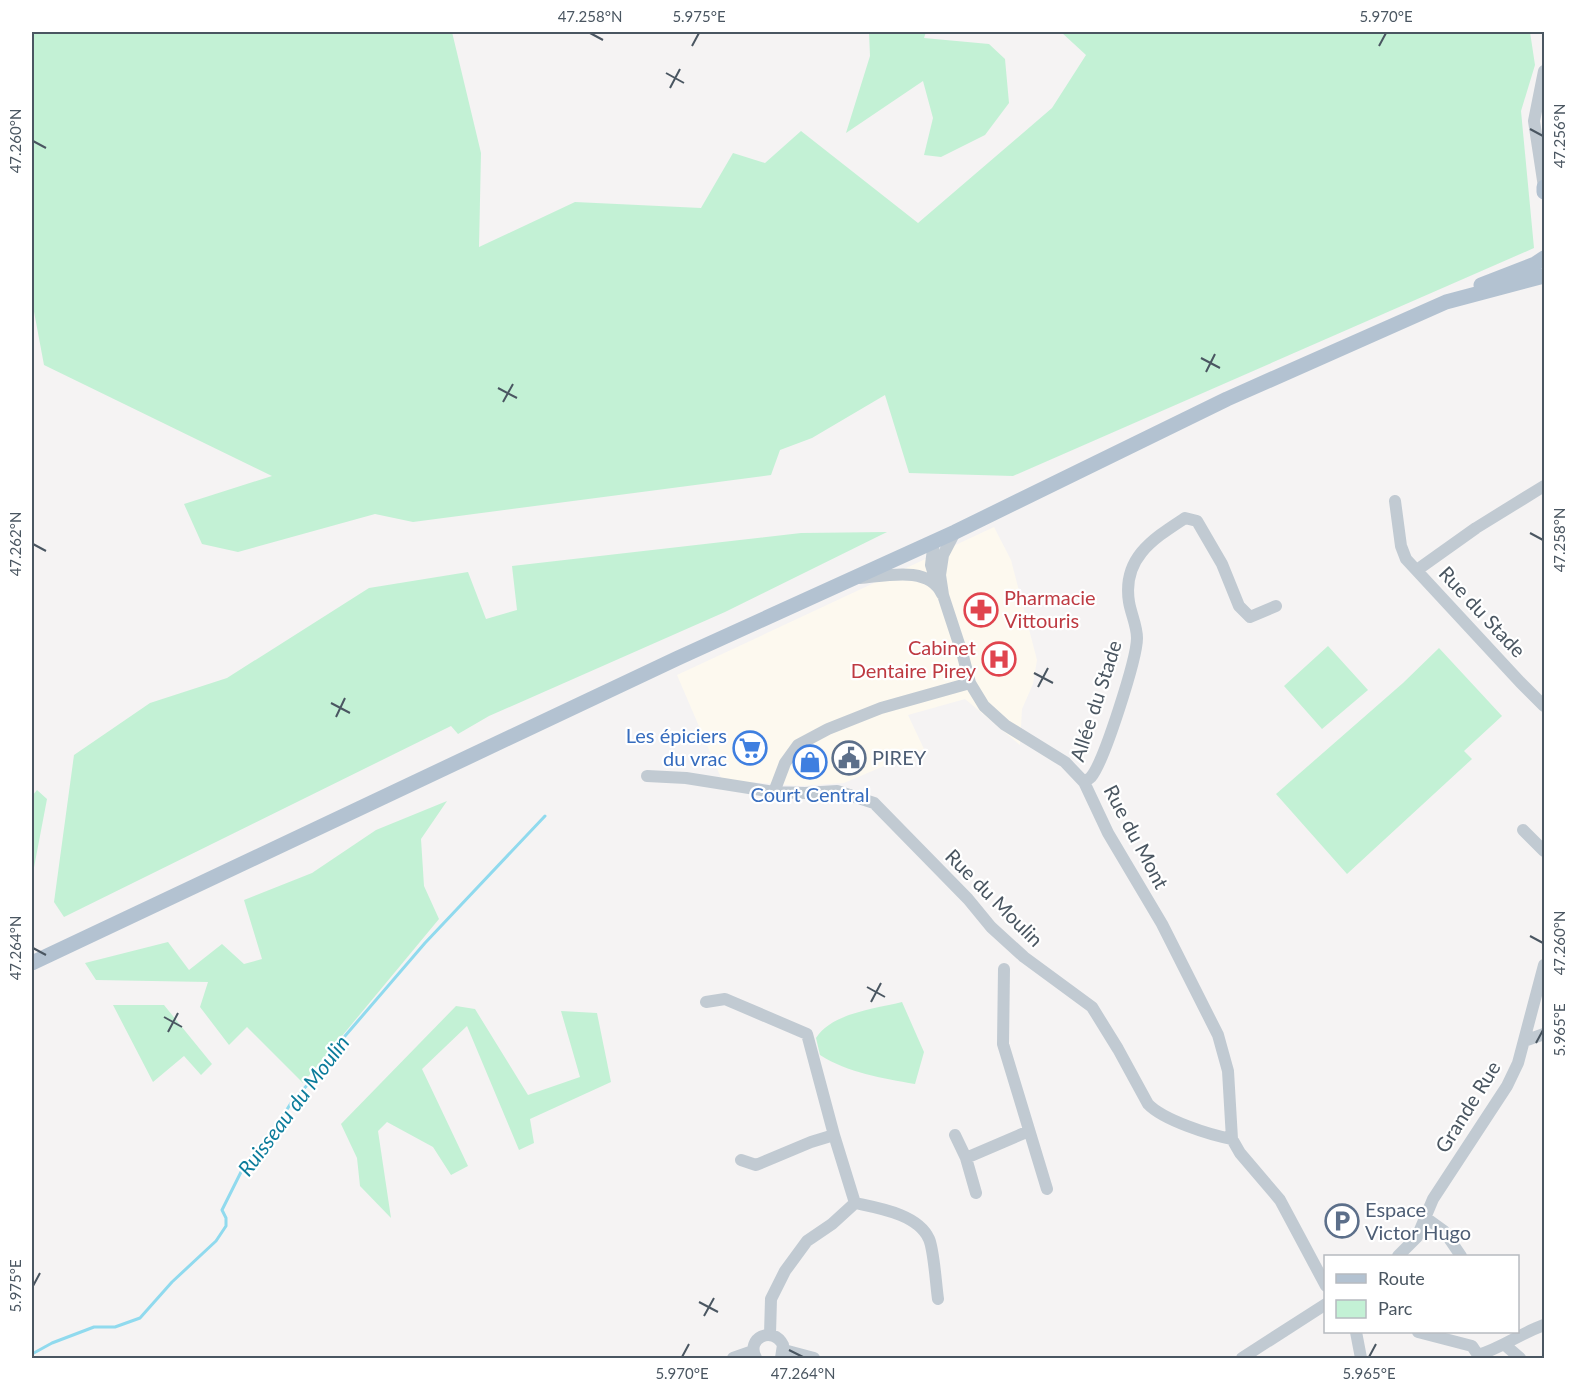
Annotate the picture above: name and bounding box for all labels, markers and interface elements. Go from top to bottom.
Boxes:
text: 47.258°N [558,7,622,25]
text: 5.975°E [672,7,726,25]
text: 5.970°E [1359,7,1413,25]
text: 47.256°N [1550,104,1568,168]
text: 47.260°N [6,109,24,173]
text: 47.258°N [1550,508,1568,572]
text: 47.262°N [6,512,24,576]
street label: Rue du Stade [1435,561,1531,662]
place label: Pharmacie Vittouris [1004,585,1096,632]
pharmacy icon: Pharmacie Vittouris [963,592,999,628]
place label: Cabinet Dentaire Pirey [851,635,977,682]
street label: Allée du Stade [1064,637,1126,764]
hospital icon: Cabinet Dentaire Pirey [981,641,1017,677]
place label: Les épiciers du vrac [626,723,727,770]
supermarket icon: Les épiciers du vrac [732,730,768,766]
public building icon: PIREY [831,740,867,776]
shop icon: Court Central [792,744,828,780]
place label: PIREY [872,745,927,769]
street label: Rue du Mont [1099,780,1174,893]
place label: Court Central [751,782,869,806]
street label: Rue du Moulin [941,844,1048,951]
text: 47.260°N [1550,911,1568,975]
text: 47.264°N [6,916,24,980]
text: 5.965°E [1550,1003,1568,1057]
water label: Ruisseau du Moulin [232,1030,354,1180]
street label: Grande Rue [1430,1056,1505,1157]
place label: Espace Victor Hugo [1365,1197,1471,1244]
parking icon: Espace Victor Hugo [1324,1203,1360,1239]
legend [1324,1255,1519,1333]
text: 5.975°E [6,1259,24,1313]
text: Route [1378,1267,1425,1289]
text: Parc [1378,1297,1413,1319]
text: 5.970°E [655,1364,709,1382]
text: 47.264°N [771,1364,835,1382]
text: 5.965°E [1342,1364,1396,1382]

